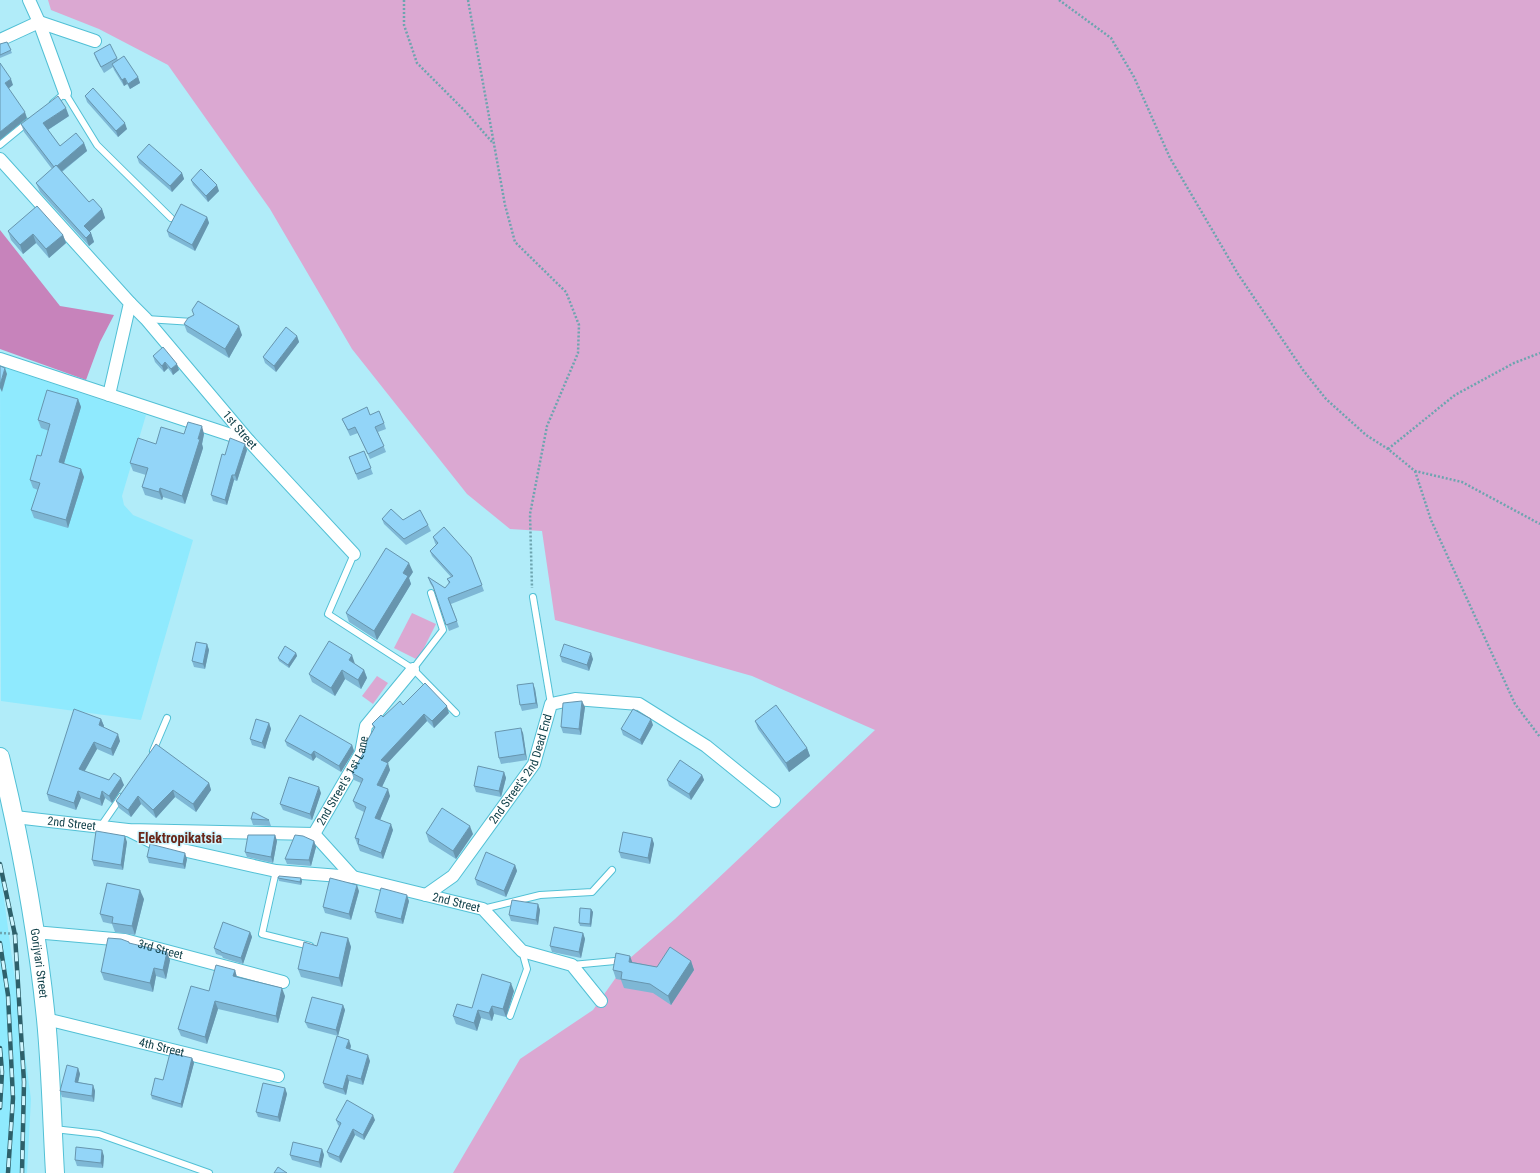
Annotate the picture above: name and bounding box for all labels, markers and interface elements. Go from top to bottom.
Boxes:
street label: 1st Street [220,408,260,452]
street label: 2nd Street's 2nd Dead End [486,712,555,827]
street label: 2nd Street's 1st Lane [314,735,371,828]
street label: 2nd Street [47,814,97,833]
district label: Elektropikatsia [138,830,222,846]
street label: 2nd Street [431,890,482,915]
street label: Gorijvari Street [27,927,51,999]
street label: 3rd Street [136,937,185,962]
street label: 4th Street [137,1035,186,1060]

